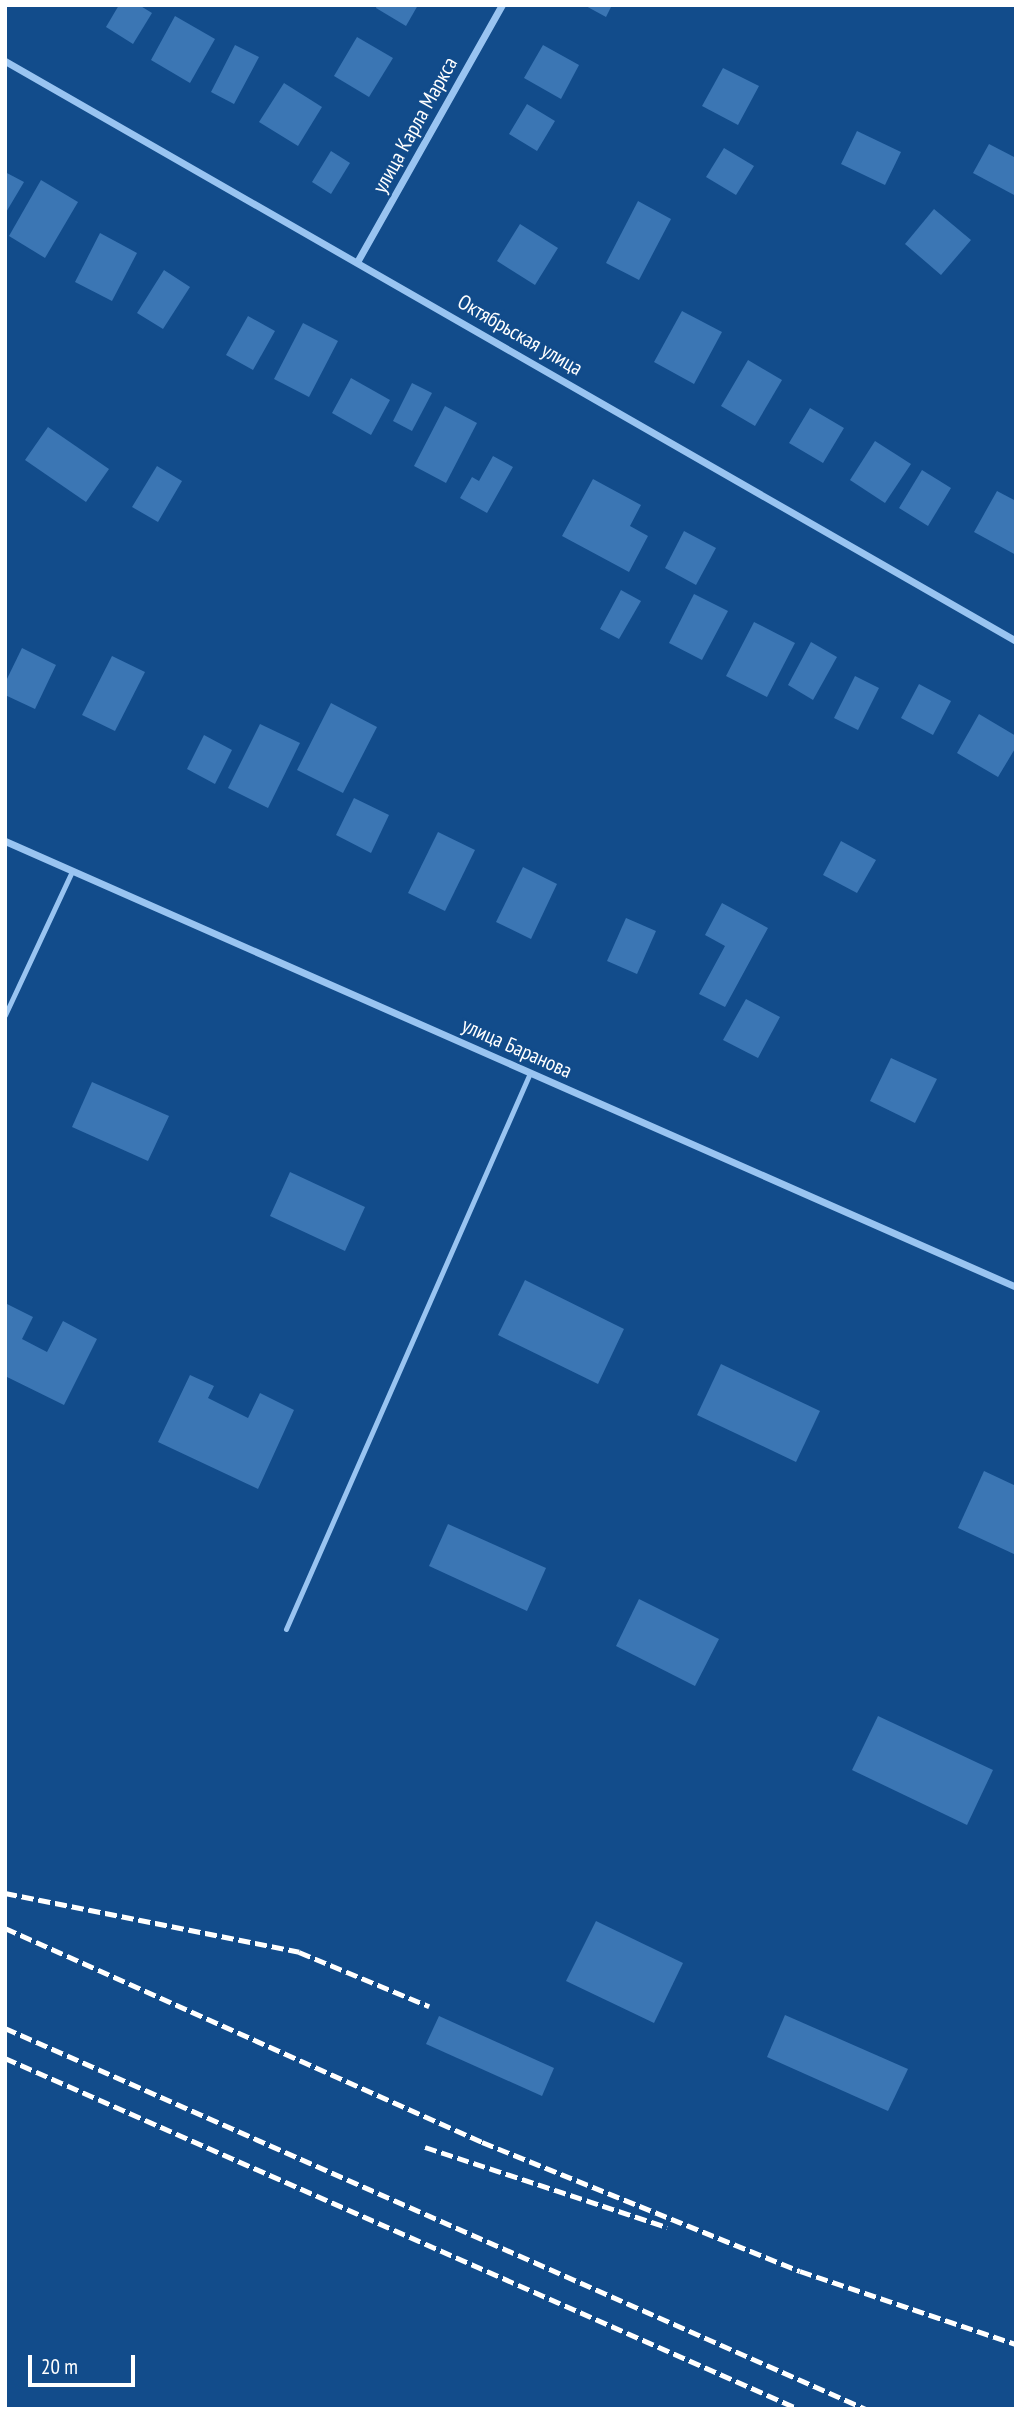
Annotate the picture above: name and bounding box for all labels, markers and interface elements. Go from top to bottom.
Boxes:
street label: улица Карла Маркса [367,53,463,197]
street label: Октябрьская улица [453,289,587,381]
street label: улица Баранова [458,1013,576,1083]
scale bar [32,2340,138,2384]
text: 20 m [41,2353,78,2380]

